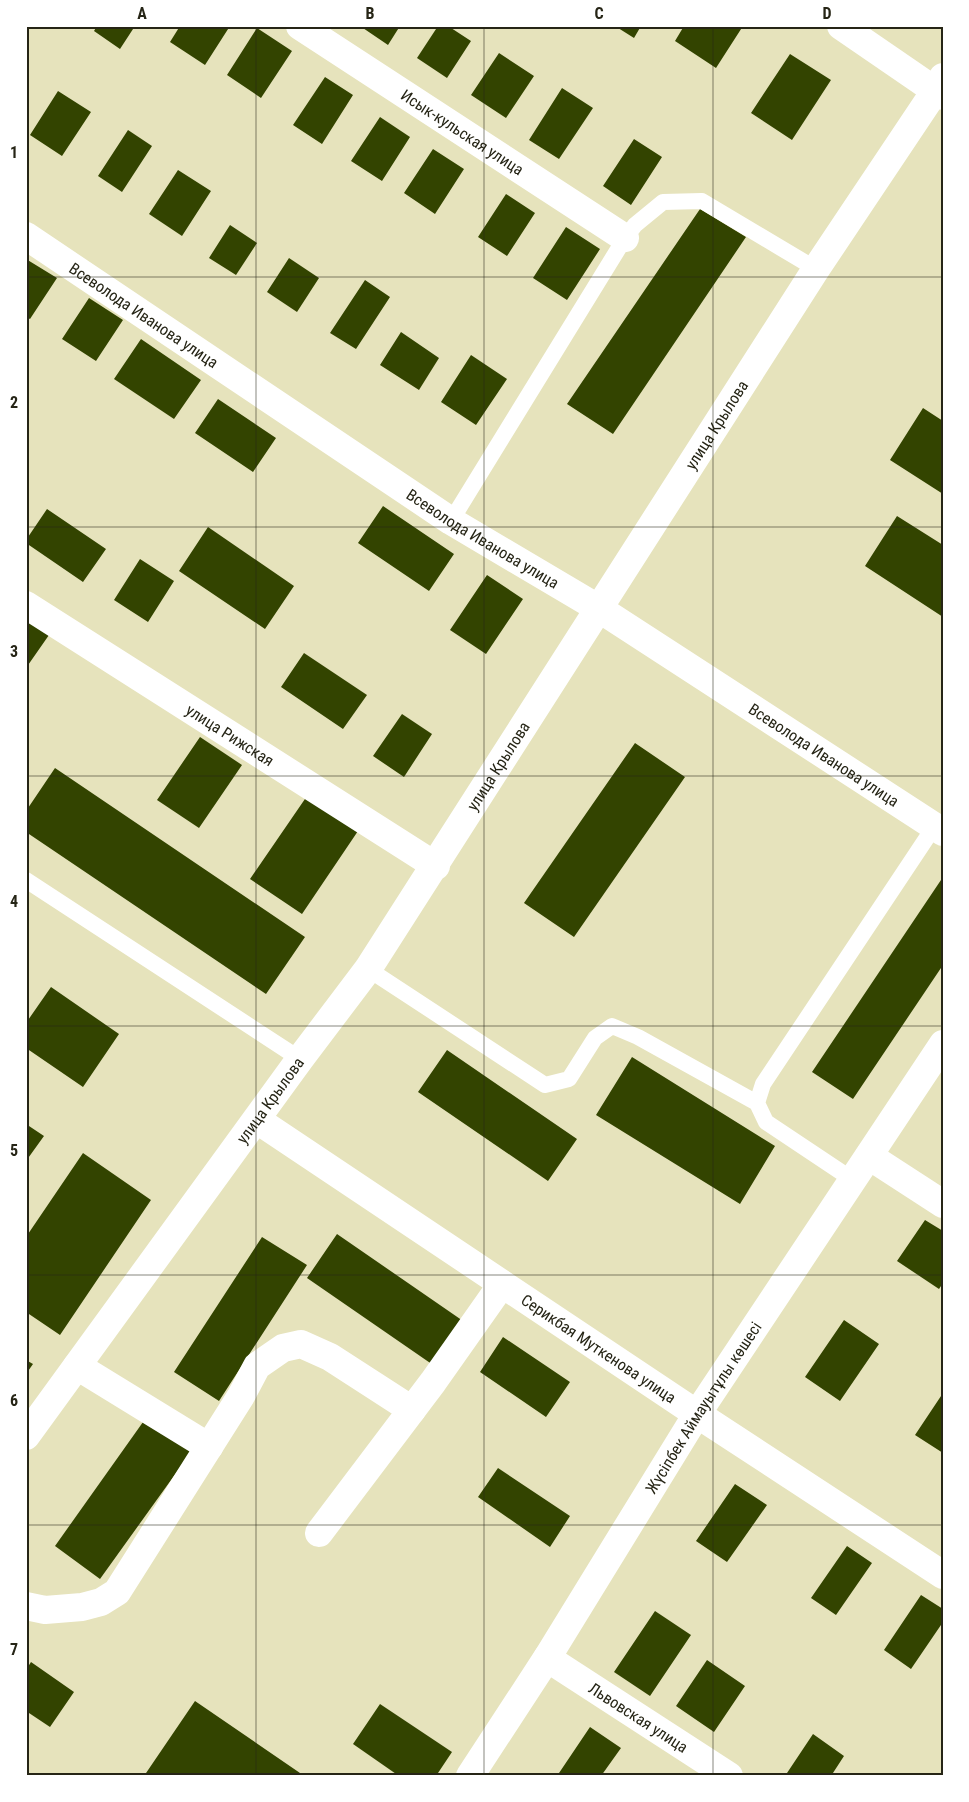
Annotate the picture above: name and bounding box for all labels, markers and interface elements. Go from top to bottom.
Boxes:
text: A [137,4,147,23]
text: B [366,4,375,23]
text: C [594,4,604,23]
text: D [822,4,832,23]
street label: Исык-кульская улица [398,85,527,179]
text: 1 [10,143,18,162]
street label: Всеволода Иванова улица [66,258,222,372]
street label: улица Крылова [681,377,752,473]
text: 2 [10,393,18,412]
street label: Всеволода Иванова улица [403,485,562,592]
text: 3 [10,642,18,661]
street label: Всеволода Иванова улица [745,699,903,810]
street label: улица Рижская [183,700,278,770]
street label: улица Крылова [463,718,533,814]
text: 4 [10,892,18,911]
street label: улица Крылова [232,1053,308,1147]
text: 5 [10,1141,18,1160]
street label: Серикбая Муткенова улица [518,1290,680,1407]
street label: Жүсіпбек Аймауытұлы көшесі [641,1318,765,1497]
text: 6 [10,1391,18,1410]
text: 7 [10,1640,18,1659]
street label: Львовская улица [585,1678,692,1756]

